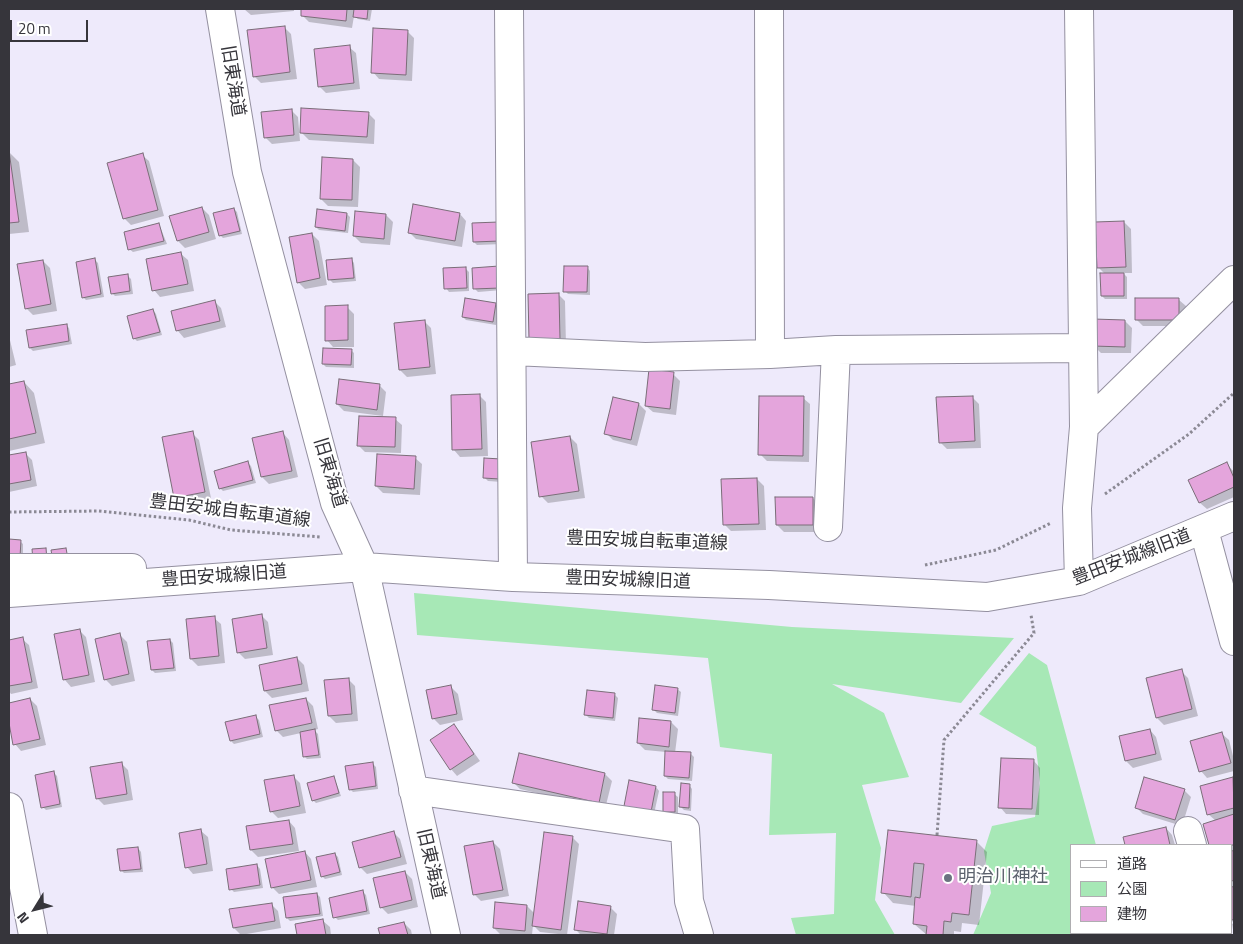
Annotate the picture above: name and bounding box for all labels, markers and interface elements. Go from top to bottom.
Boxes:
scale bar [12,10,90,42]
text: 20 m [18,17,51,40]
street label: 旧東海道 [216,44,248,118]
street label: 旧東海道 [308,435,350,511]
street label: 豊田安城自転車道線 [148,491,312,533]
street label: 豊田安城線旧道 [1069,525,1195,591]
street label: 豊田安城自転車道線 [566,528,728,556]
street label: 豊田安城線旧道 [160,562,288,592]
street label: 豊田安城線旧道 [565,568,691,594]
street label: 旧東海道 [411,826,449,902]
legend [1070,844,1233,934]
text: 道路 [1117,852,1147,875]
place label: 明治川神社 [958,867,1048,889]
marker: 明治川神社 [942,872,954,884]
text: 公園 [1117,877,1147,900]
north arrow [10,884,60,934]
text: 建物 [1117,902,1147,925]
text: N [11,908,34,928]

